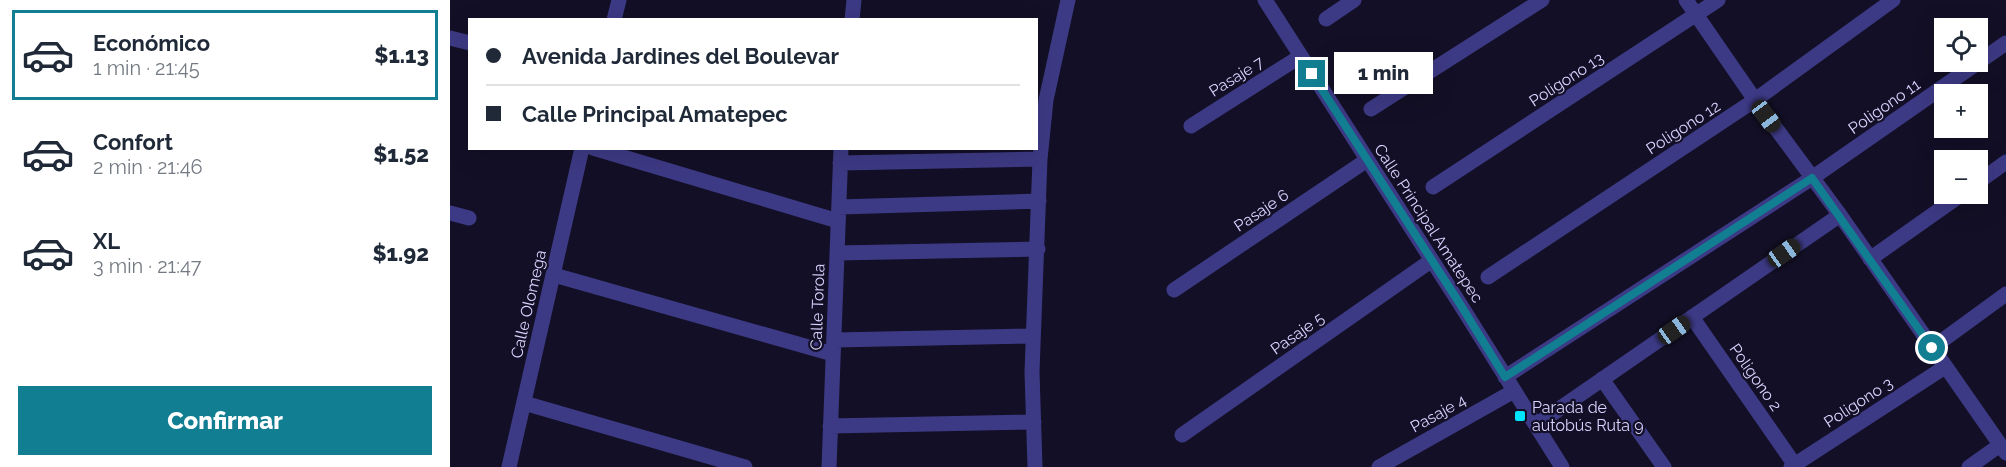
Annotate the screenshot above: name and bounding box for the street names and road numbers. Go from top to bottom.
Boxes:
street label: Poligono 13 [1526,48,1607,111]
street label: Pasaje 7 [1206,52,1267,101]
street label: Poligono 11 [1845,75,1924,138]
street label: Poligono 12 [1643,96,1724,158]
street label: Calle Principal Amatepec [1370,140,1487,306]
street label: Pasaje 6 [1230,185,1292,236]
street label: Calle Olomega [507,248,550,360]
street label: Calle Torola [806,263,829,351]
street label: Pasaje 5 [1267,308,1328,359]
street label: Poligono 2 [1725,340,1786,415]
street label: Poligono 3 [1820,373,1896,432]
street label: Pasaje 4 [1407,390,1470,436]

